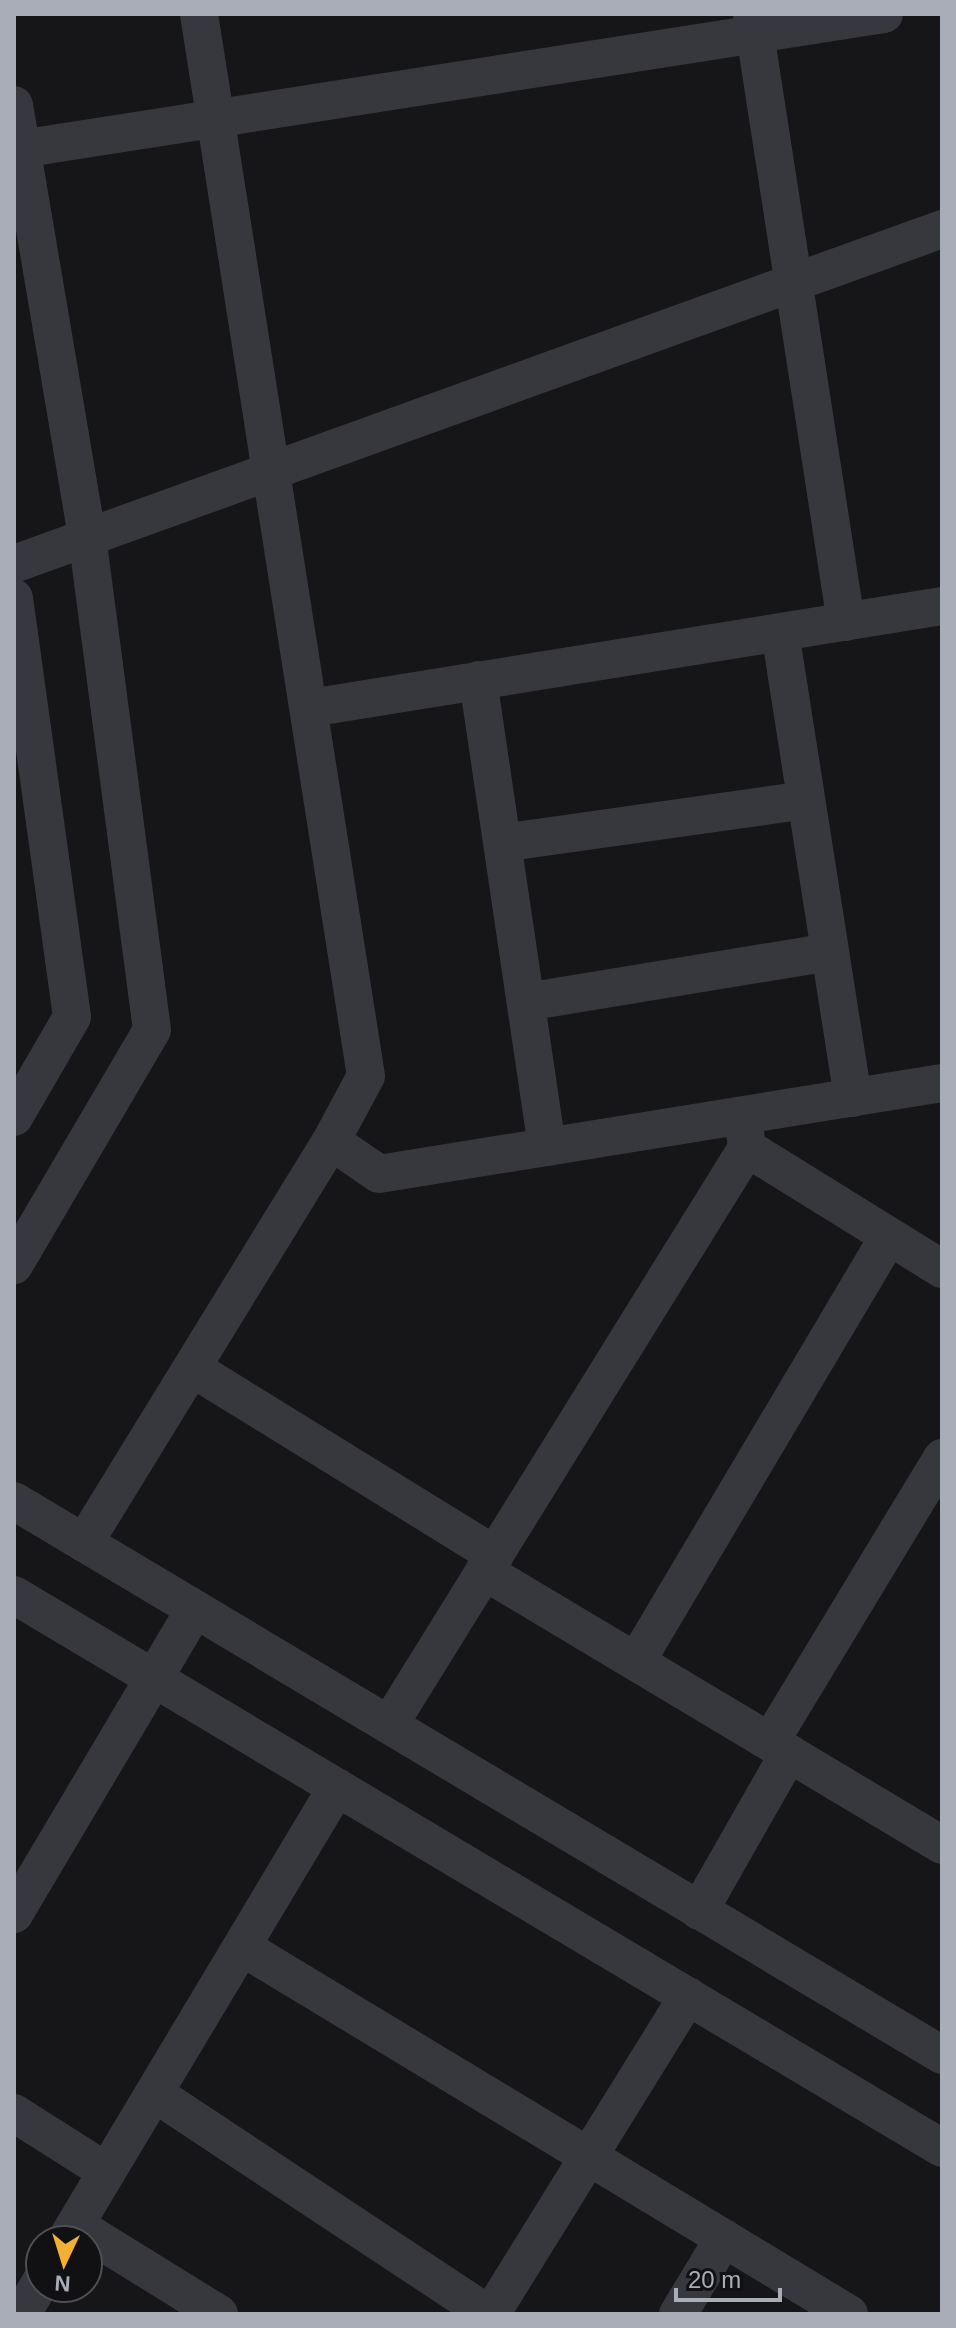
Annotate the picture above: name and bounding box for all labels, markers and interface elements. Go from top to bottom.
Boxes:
north arrow [24,2224,104,2304]
scale bar [676,2252,780,2302]
text: 20 m [688,2266,741,2293]
text: N [54,2270,71,2296]

